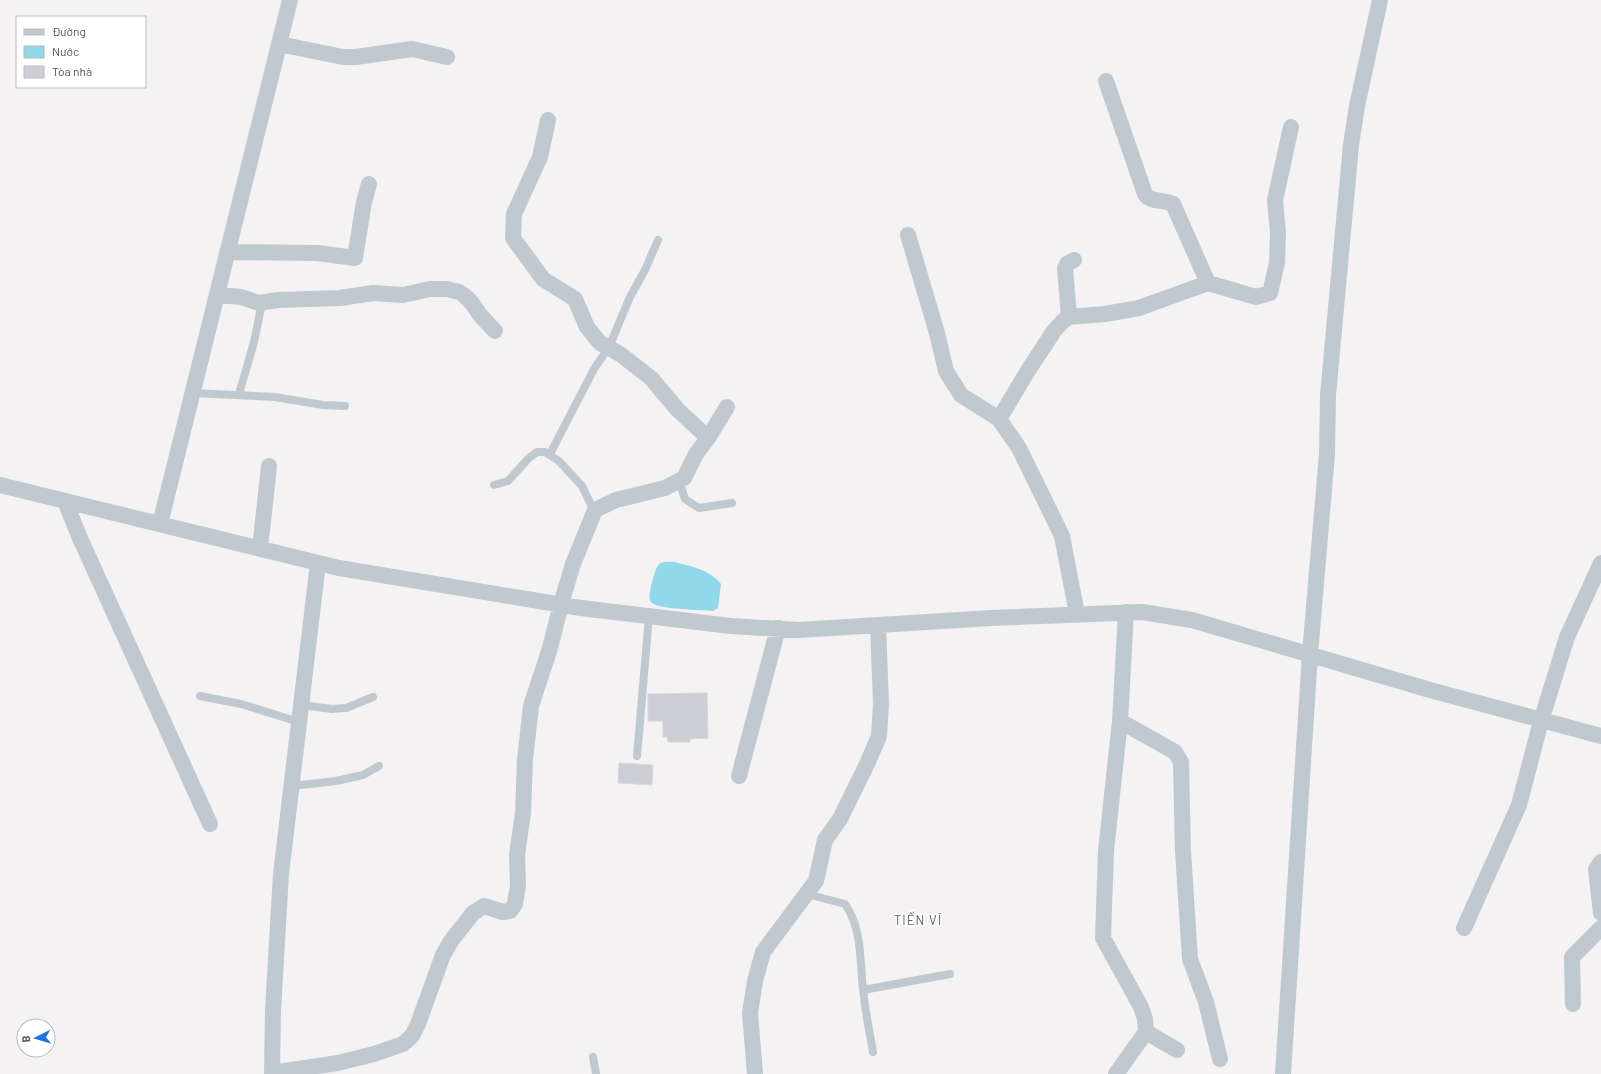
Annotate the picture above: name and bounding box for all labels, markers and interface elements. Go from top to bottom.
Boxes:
legend [16,16,146,88]
text: Đường [52,24,86,38]
text: Nước [52,44,79,58]
text: Tòa nhà [52,64,92,78]
district label: TIẾN VĨ [894,911,942,928]
north arrow [16,1018,56,1058]
text: B [19,1035,32,1043]

